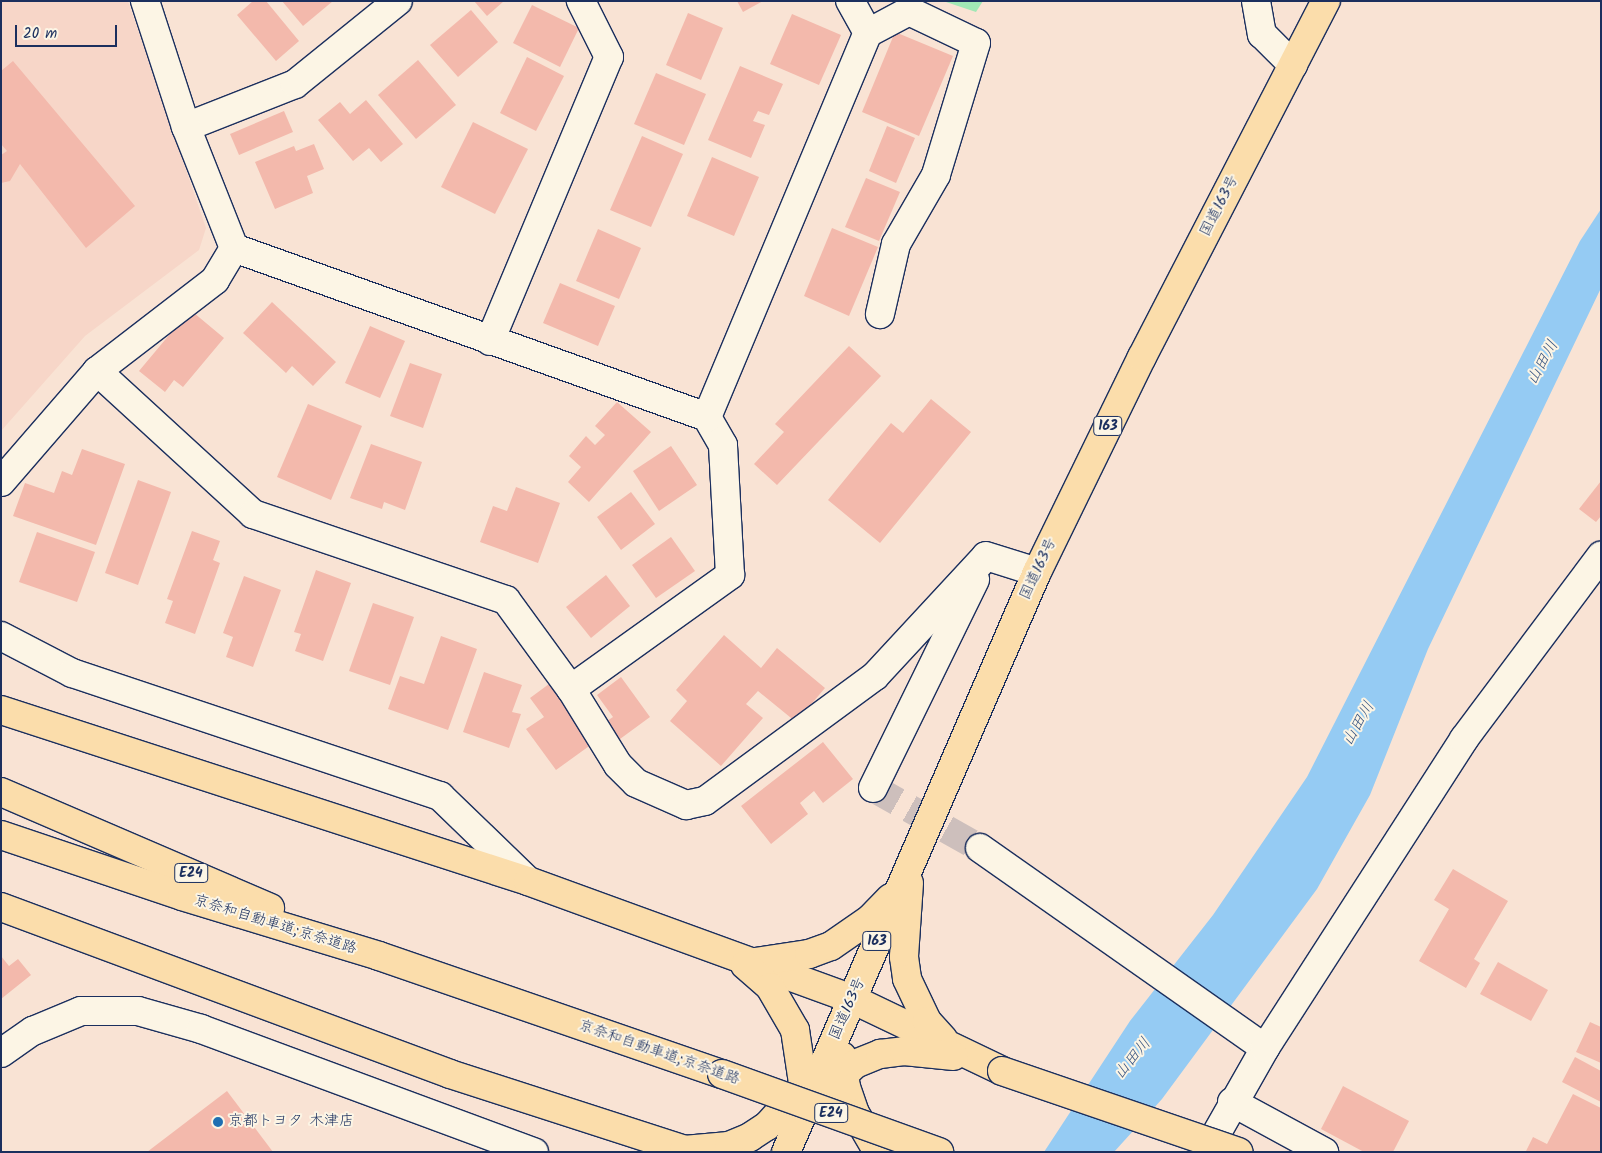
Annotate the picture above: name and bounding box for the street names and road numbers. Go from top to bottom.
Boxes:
street label: 国道163号 [1197,172,1243,240]
road number: 163 [1093,414,1123,438]
street label: 国道163号 [1017,535,1061,603]
road number: E24 [174,861,208,884]
street label: 京奈和自動車道;京奈道路 [191,892,359,958]
road number: 163 [862,929,892,952]
street label: 国道163号 [826,975,870,1043]
street label: 京奈和自動車道;京奈道路 [576,1017,742,1089]
road number: E24 [814,1102,848,1124]

